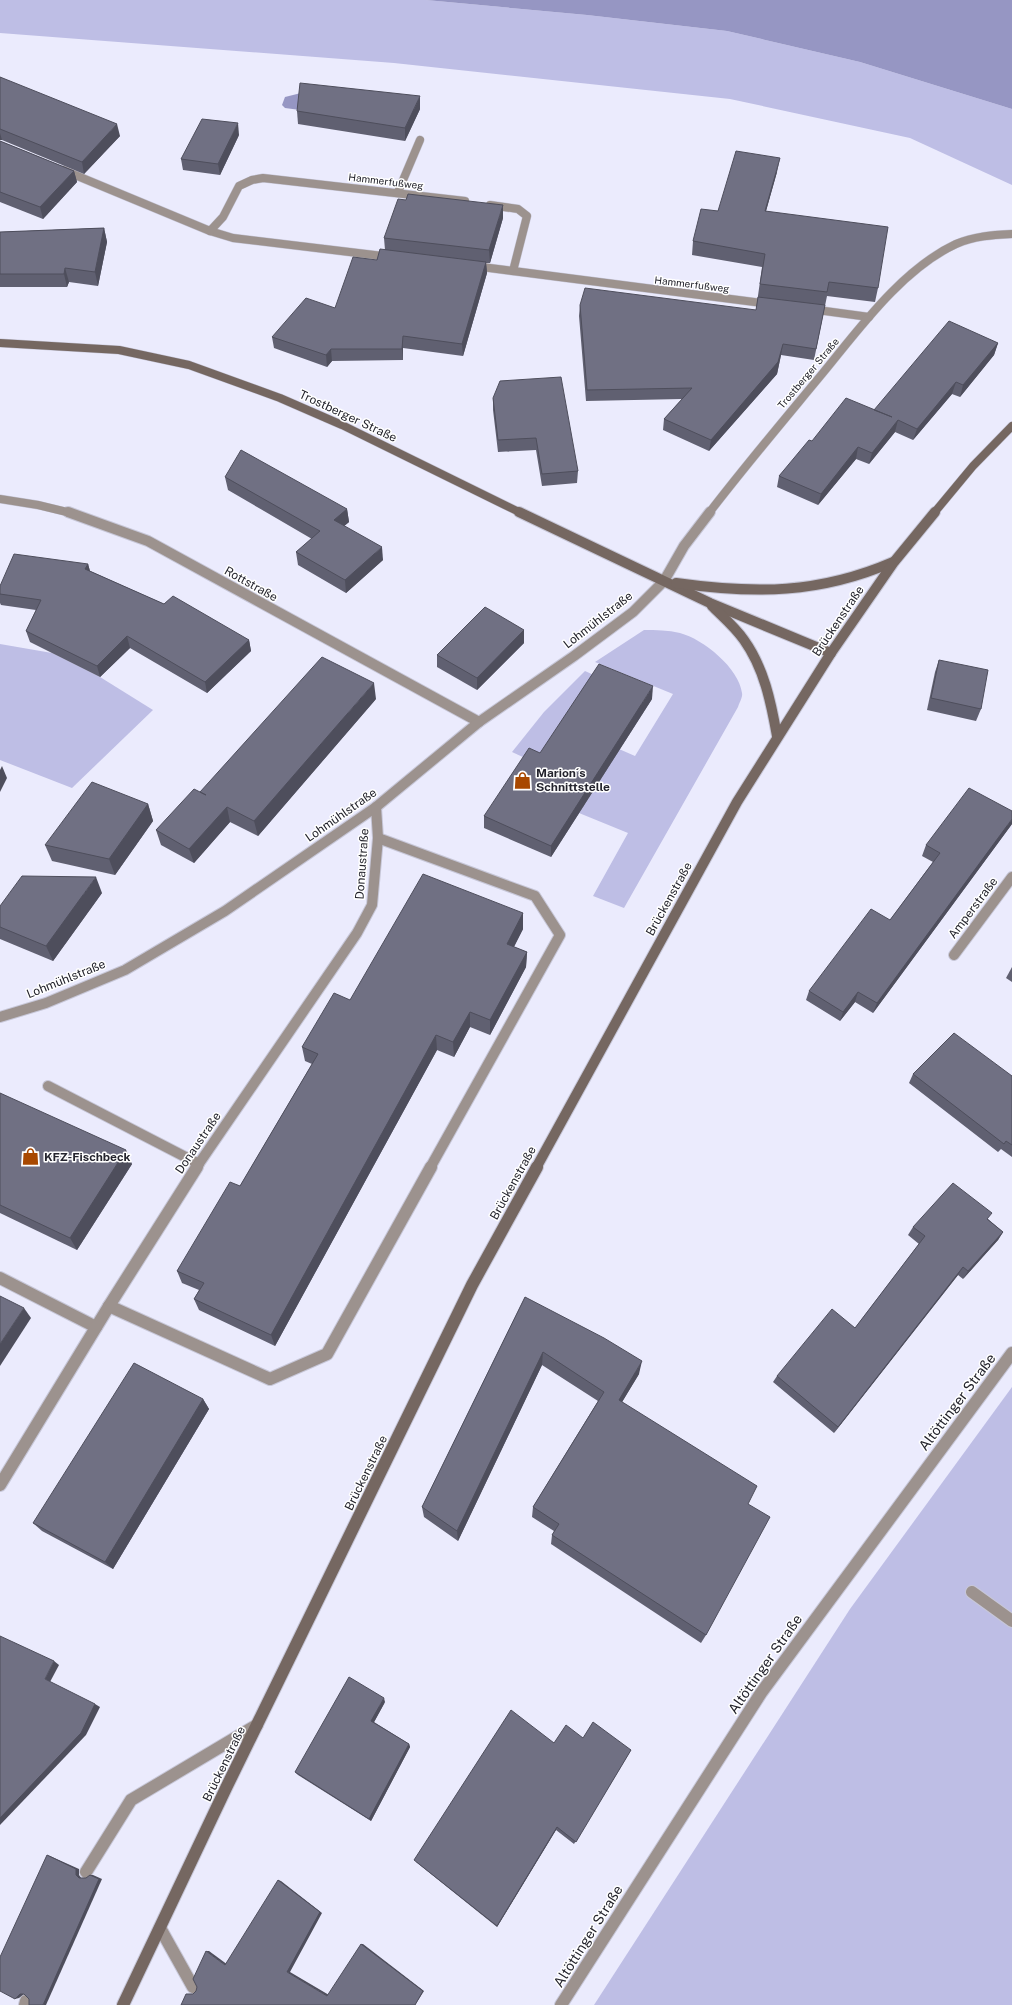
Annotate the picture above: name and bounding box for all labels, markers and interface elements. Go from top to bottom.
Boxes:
street label: Hammerfußweg [348,170,424,192]
street label: Hammerfußweg [654,273,730,295]
street label: Trostberger Straße [775,335,841,411]
street label: Trostberger Straße [297,387,399,445]
street label: Rottstraße [222,564,280,604]
street label: Brückenstraße [809,583,867,659]
street label: Lohmühlstraße [561,589,635,651]
place label: Marion´s Schnittstelle [536,766,610,794]
shop icon: Marion´s Schnittstelle [513,770,533,790]
street label: Lohmühlstraße [303,785,379,845]
street label: Donaustraße [353,828,371,900]
street label: Brückenstraße [643,860,695,938]
street label: Amperstraße [945,874,1001,941]
street label: Lohmühlstraße [25,957,108,1001]
street label: Donaustraße [172,1109,224,1176]
street label: Brückenstraße [487,1144,539,1222]
shop icon: KFZ-Fischbeck [21,1147,41,1167]
place label: KFZ-Fischbeck [44,1150,131,1164]
street label: Altöttinger Straße [915,1350,999,1454]
street label: Brückenstraße [342,1433,390,1513]
street label: Altöttinger Straße [725,1611,805,1717]
street label: Brückenstraße [200,1724,248,1804]
street label: Altöttinger Straße [550,1882,626,1990]

